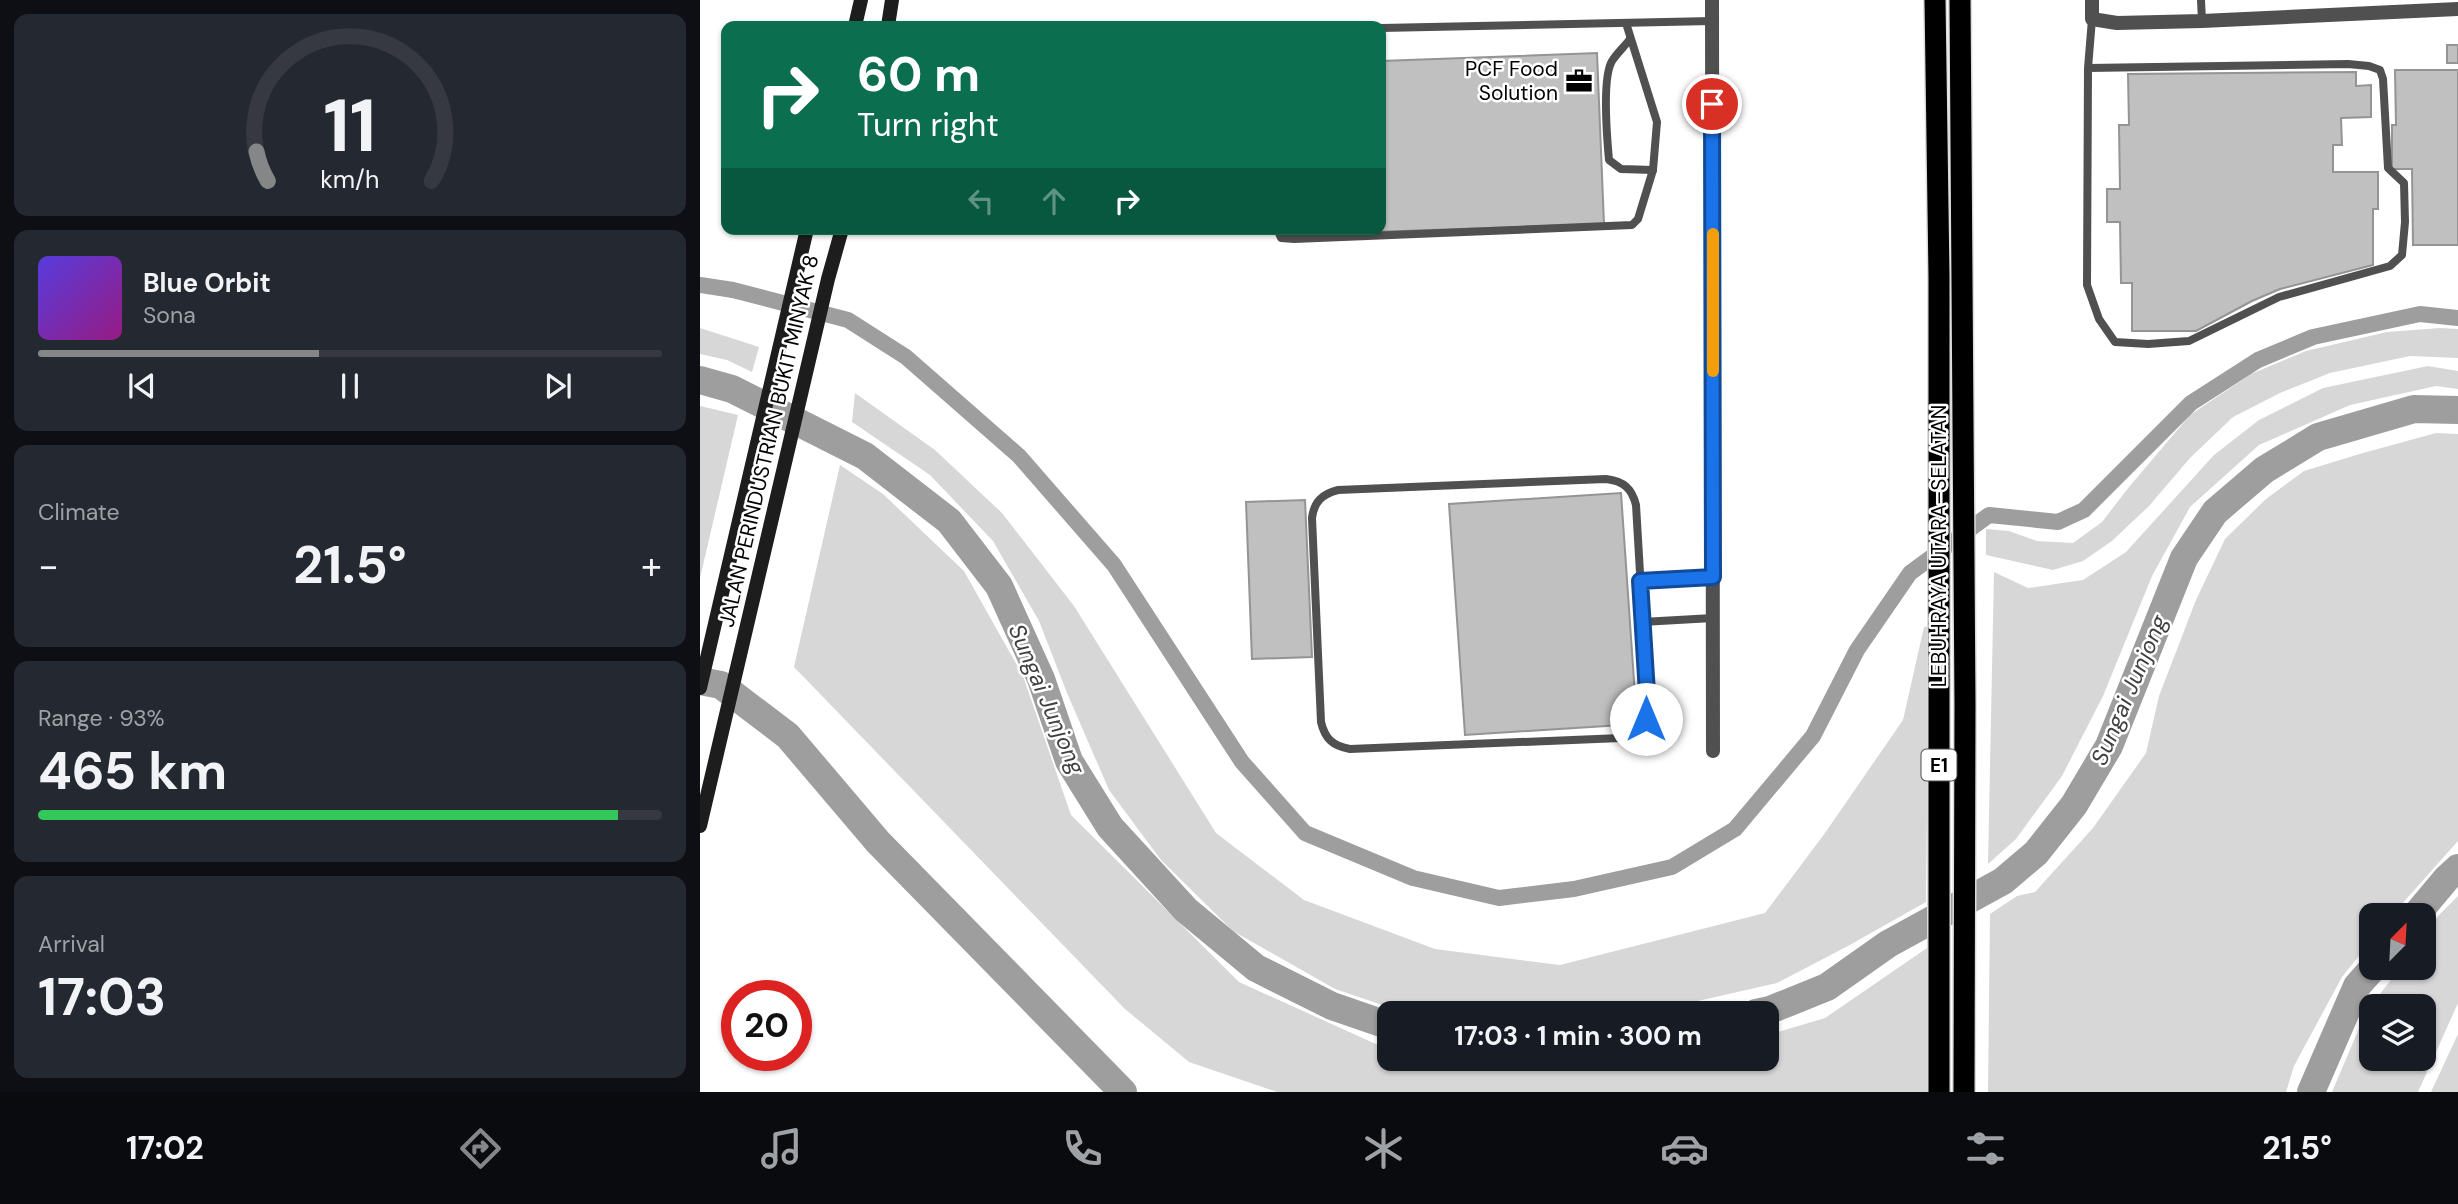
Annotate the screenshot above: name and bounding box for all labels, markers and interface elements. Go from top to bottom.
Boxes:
text: 60 m [857,42,980,106]
icon: right [742,49,833,140]
place label: PCF Food Solution [1465,55,1558,107]
office icon: PCF Food Solution [1564,66,1594,96]
pin [1682,74,1742,134]
text: 11 [324,79,377,174]
icon: arrive [1693,85,1731,123]
text: Turn right [857,104,999,146]
text: km/h [320,163,380,196]
icon: left [962,182,1000,220]
icon: ahead [1035,182,1073,220]
icon: right [1108,182,1146,220]
street label: JALAN PERINDUSTRIAN BUKIT MINYAK 8 [712,252,826,630]
text: Blue Orbit [143,266,271,300]
text: Sona [143,300,196,330]
icon: previous [123,367,161,405]
icon: pause [331,367,369,405]
icon: next [539,367,577,405]
street label: LEBUHRAYA UTARA–SELATAN [1925,405,1953,687]
text: Climate [38,497,120,527]
text: 21.5° [293,531,407,599]
text: − [38,541,59,591]
text: + [641,541,662,591]
water label: Sungai Junjong [2084,609,2175,770]
water label: Sungai Junjong [1002,619,1093,780]
position arrow [1609,682,1683,756]
text: Range · 93% [38,703,165,733]
text: 465 km [38,737,227,805]
road number: E1 [1922,750,1956,780]
north arrow [2359,903,2436,980]
map controls [2359,903,2436,1071]
text: Arrival [38,929,105,959]
text: 17:03 [38,963,166,1031]
speed limit sign: 20 [721,980,812,1071]
button: layers [2359,994,2436,1071]
text: 17:03 · 1 min · 300 m [1454,1019,1702,1053]
icon: directions [456,1124,505,1173]
icon: music [757,1124,806,1173]
icon: phone [1058,1124,1107,1173]
icon: climate [1359,1124,1408,1173]
icon: car [1660,1124,1709,1173]
icon: filters [1961,1124,2010,1173]
text: 17:02 [126,1127,204,1169]
text: 21.5° [2262,1127,2332,1169]

